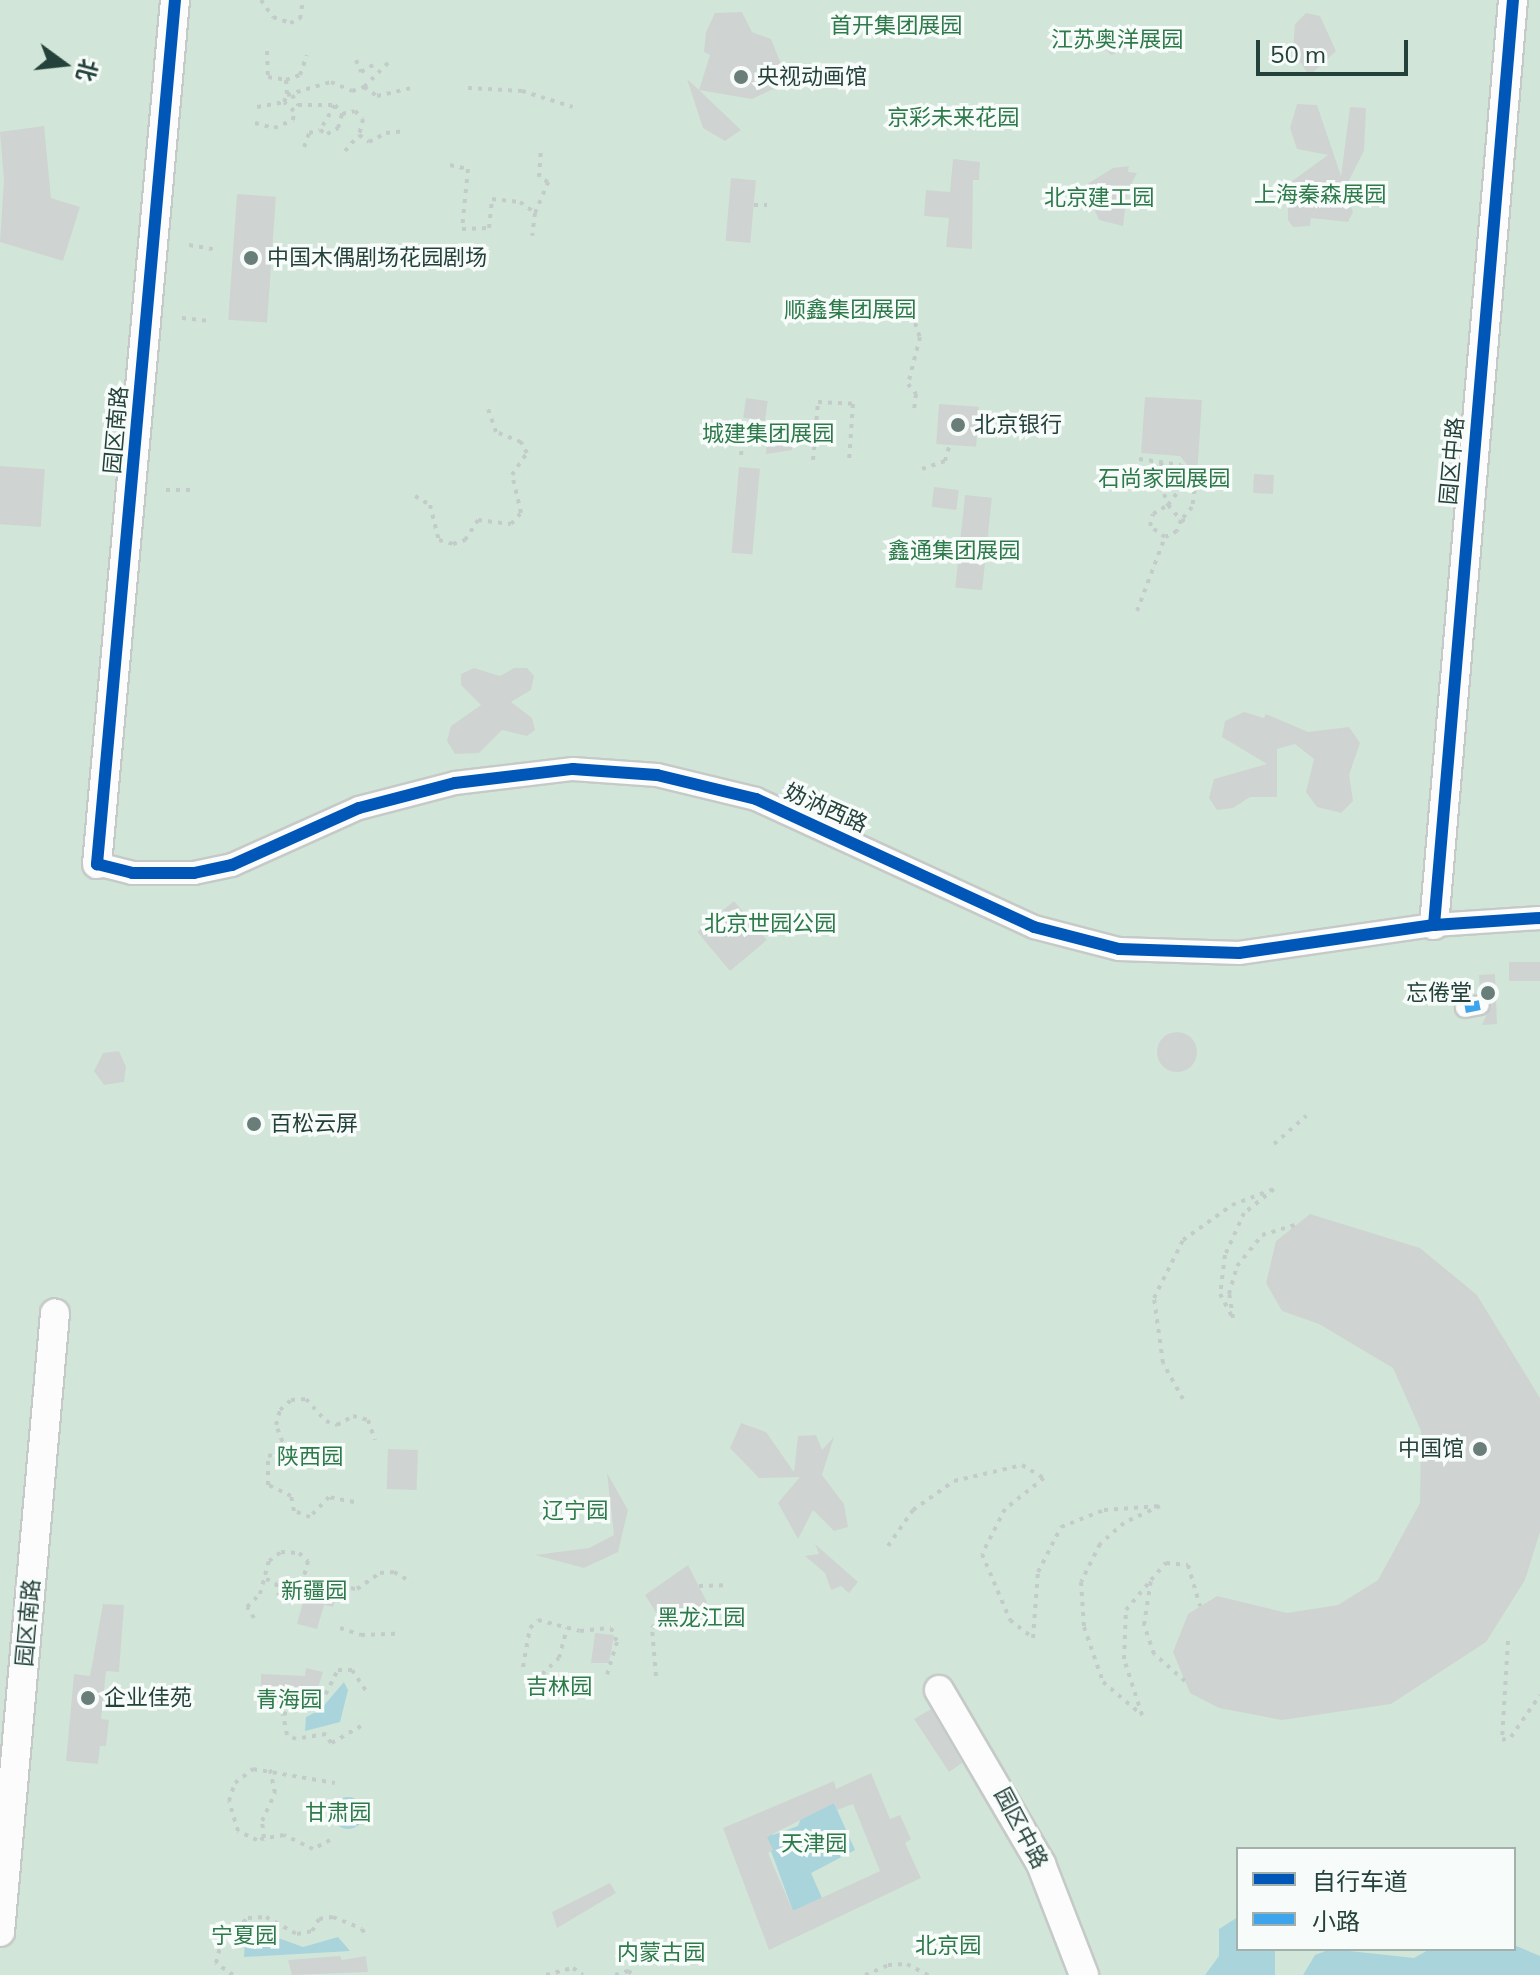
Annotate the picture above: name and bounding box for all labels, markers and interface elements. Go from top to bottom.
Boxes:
park label: 首开集团展园 [830,13,962,39]
north arrow [24,24,104,104]
scale bar [1260,24,1412,74]
park label: 江苏奥洋展园 [1051,27,1183,53]
text: 50 m [1270,39,1326,69]
text: 北 [71,56,104,84]
place label: 央视动画馆 [757,64,867,90]
marker: 央视动画馆 [732,68,750,86]
park label: 京彩未来花园 [887,105,1019,131]
park label: 上海秦森展园 [1254,182,1386,208]
park label: 北京建工园 [1044,185,1154,211]
place label: 中国木偶剧场花园剧场 [267,245,487,271]
marker: 中国木偶剧场花园剧场 [242,249,260,267]
park label: 顺鑫集团展园 [784,297,916,323]
street label: 园区南路 [99,385,133,475]
place label: 北京银行 [974,412,1062,438]
marker: 北京银行 [949,416,967,434]
street label: 园区中路 [1435,416,1469,506]
park label: 城建集团展园 [702,421,834,447]
park label: 石尚家园展园 [1098,466,1230,492]
park label: 鑫通集团展园 [888,538,1020,564]
street label: 妫汭西路 [780,778,872,838]
park label: 北京世园公园 [704,911,836,937]
place label: 忘倦堂 [1406,980,1472,1006]
marker: 忘倦堂 [1479,984,1497,1002]
place label: 百松云屏 [270,1111,358,1137]
marker: 百松云屏 [245,1115,263,1133]
place label: 中国馆 [1398,1436,1464,1462]
marker: 中国馆 [1471,1440,1489,1458]
park label: 陕西园 [277,1444,343,1470]
park label: 辽宁园 [542,1498,608,1524]
street label: 园区南路 [11,1578,45,1668]
park label: 新疆园 [281,1578,347,1604]
park label: 黑龙江园 [657,1605,745,1631]
park label: 吉林园 [526,1674,592,1700]
place label: 企业佳苑 [104,1685,192,1711]
park label: 青海园 [256,1687,322,1713]
marker: 企业佳苑 [79,1689,97,1707]
street label: 园区中路 [989,1783,1053,1873]
park label: 甘肃园 [305,1800,371,1826]
park label: 天津园 [781,1831,847,1857]
legend [1236,1847,1516,1951]
text: 自行车道 [1312,1866,1408,1896]
text: 小路 [1312,1906,1360,1936]
park label: 宁夏园 [211,1923,277,1949]
park label: 北京园 [915,1933,981,1959]
park label: 内蒙古园 [617,1940,705,1966]

